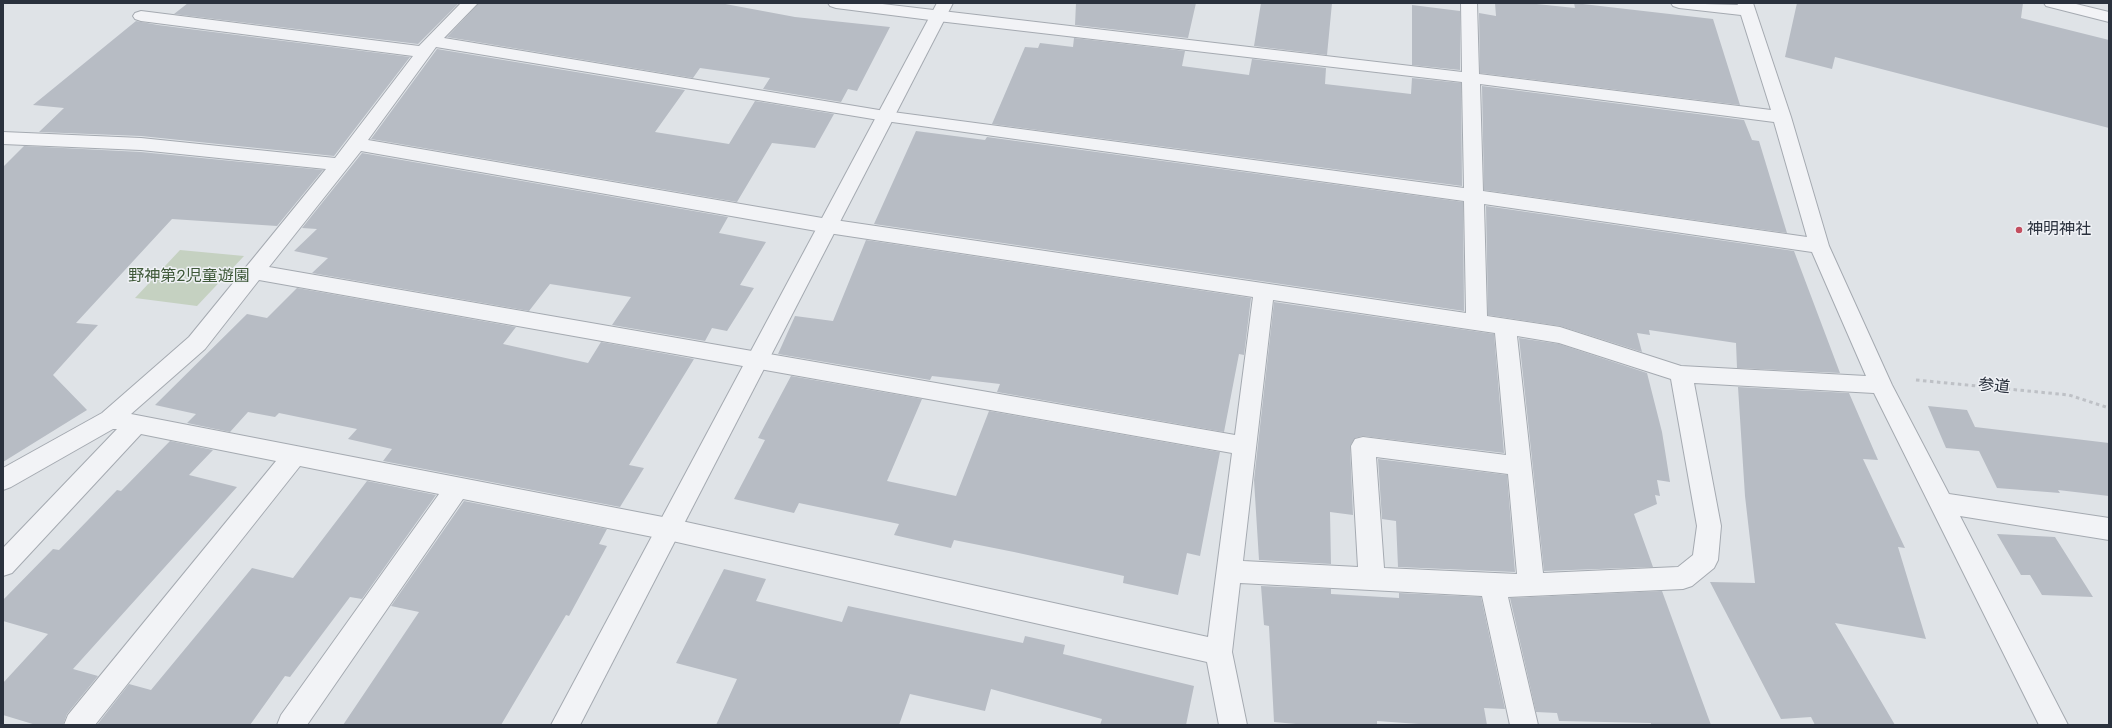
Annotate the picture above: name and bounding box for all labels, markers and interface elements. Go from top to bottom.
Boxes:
place label: 神明神社 [2027,220,2091,240]
marker: 神明神社 [2014,225,2024,235]
park label: 野神第２児童遊園 [128,267,250,287]
street label: 参道 [1977,376,2011,398]

